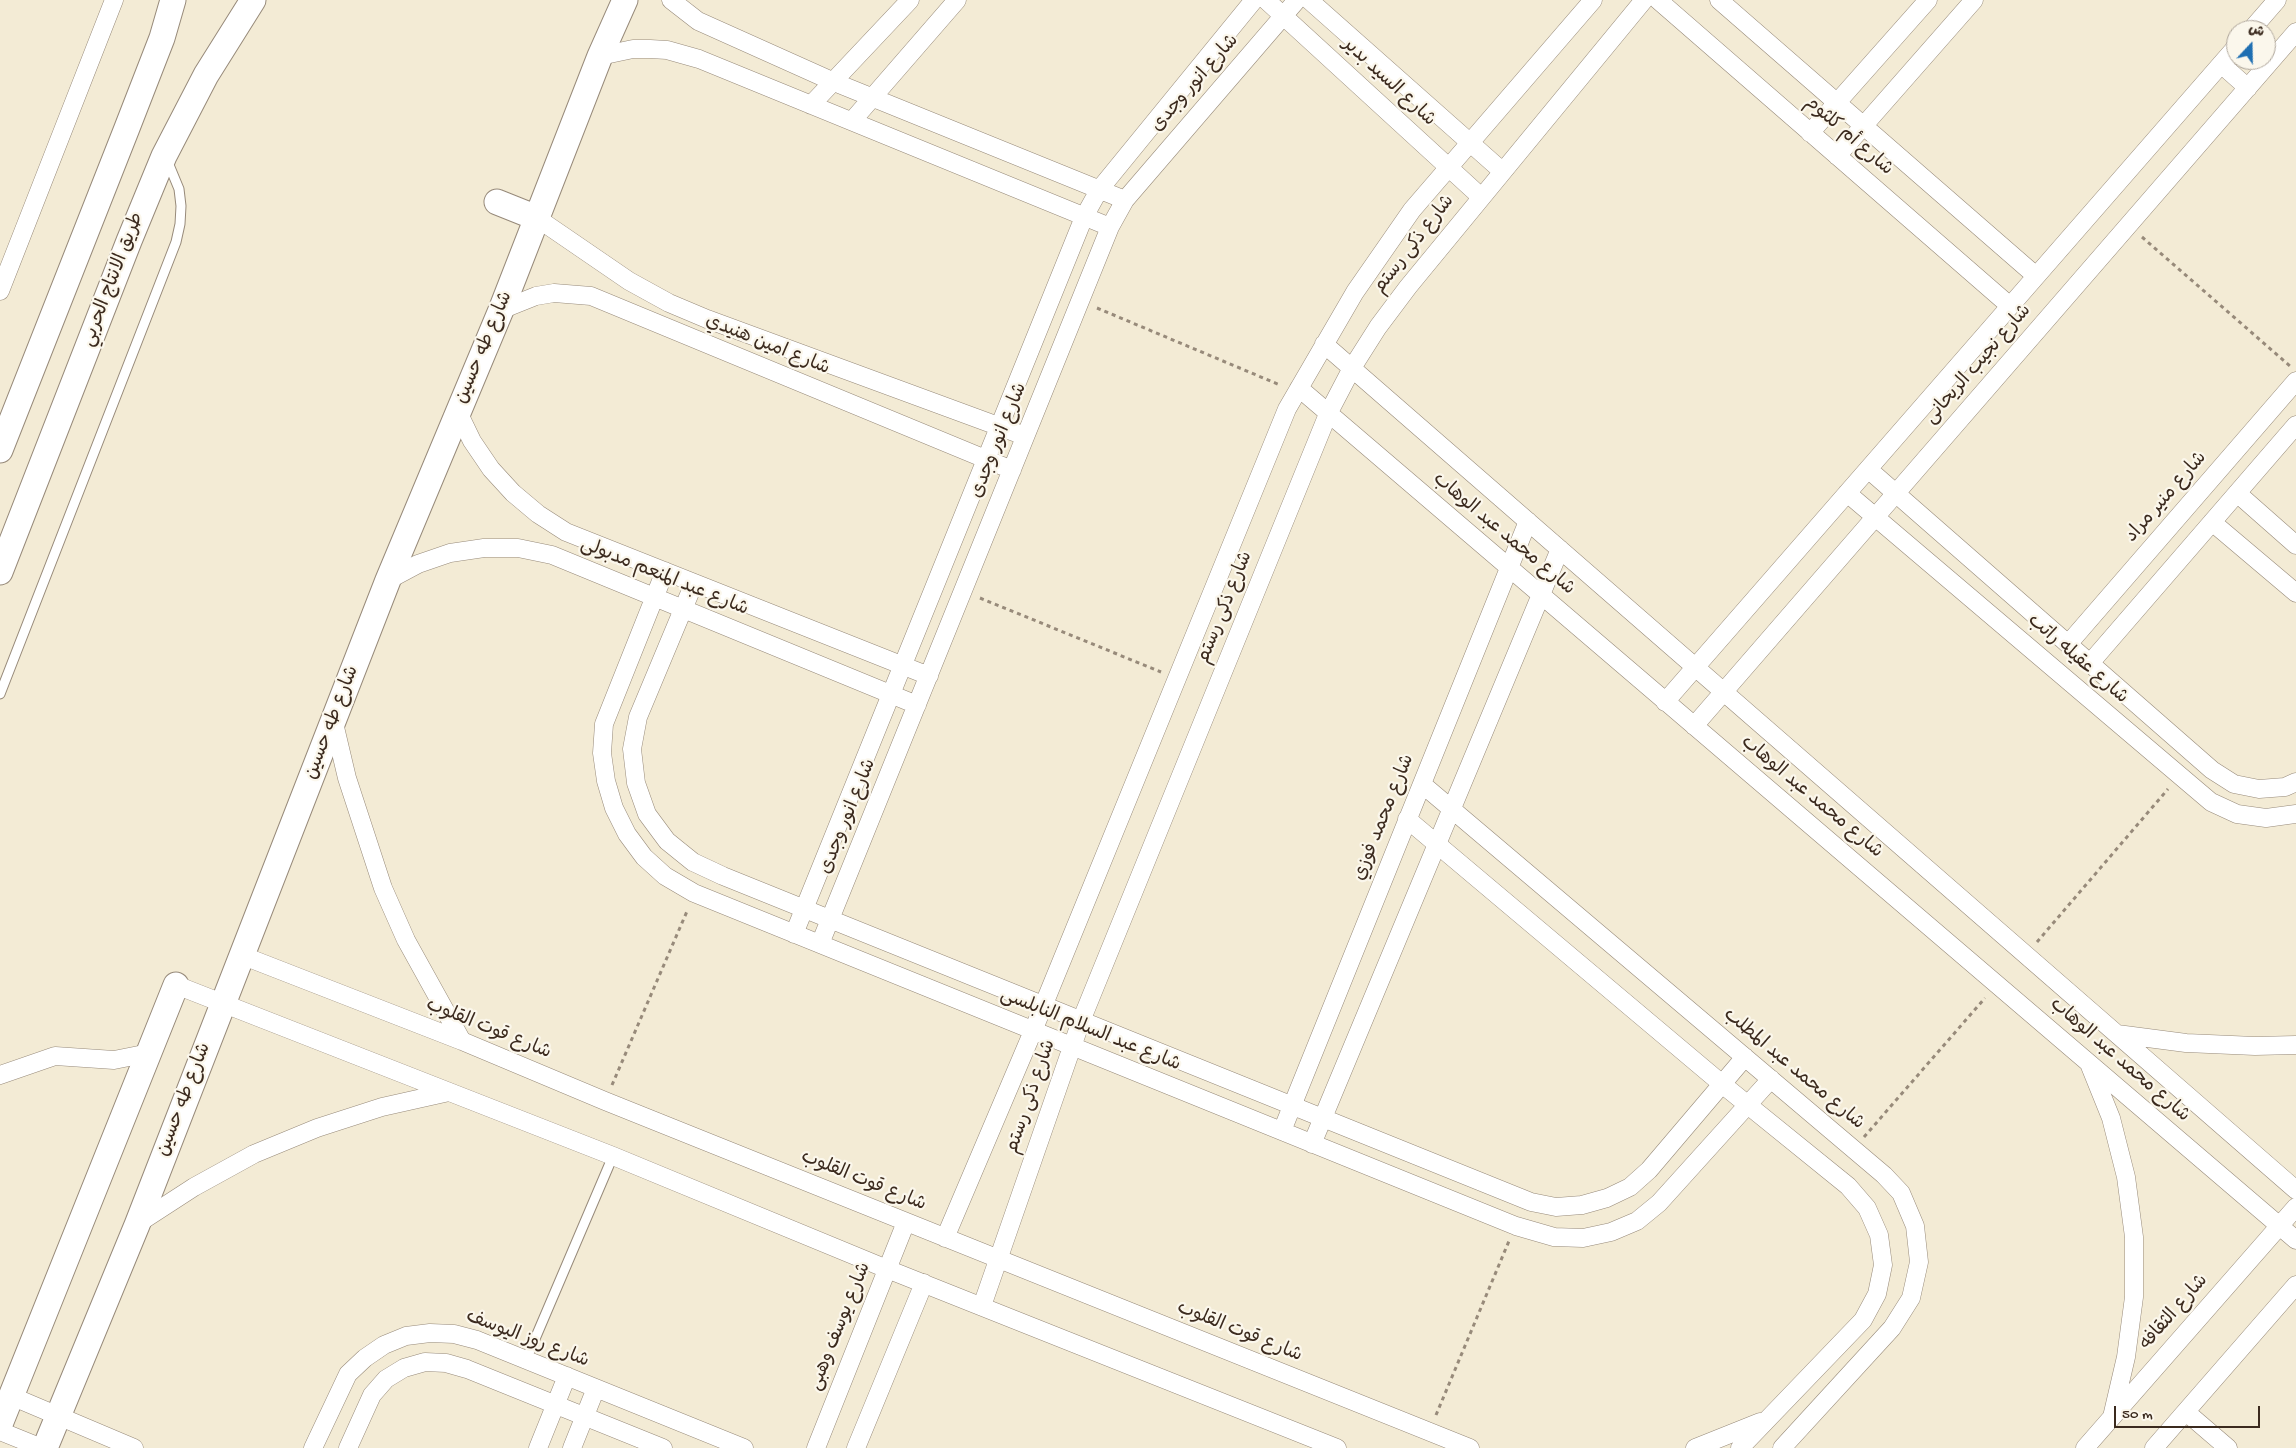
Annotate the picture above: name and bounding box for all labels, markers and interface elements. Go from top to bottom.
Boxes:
north arrow [2226,20,2276,70]
text: ش [2246,21,2266,42]
street label: شارع انور وجدى [1147,30,1245,138]
street label: شارع السيد بدير [1336,34,1440,132]
street label: شارع أم كلثوم [1799,92,1897,182]
street label: شارع ذكى رستم [1369,191,1461,299]
street label: طريق الانتاج الحربي [78,210,150,350]
street label: شارع طه حسين [451,288,519,408]
street label: شارع نجيب الريحانى [1921,300,2037,430]
street label: شارع امين هنيدي [702,311,832,381]
street label: شارع انور وجدى [967,380,1033,502]
street label: شارع منير مراد [2121,448,2213,548]
street label: شارع محمد عبد الوهاب [1427,469,1579,601]
street label: شارع عبد المنعم مدبولى [577,534,751,622]
street label: شارع ذكى رستم [1193,549,1259,667]
street label: شارع عقيله راتب [2022,610,2132,710]
street label: شارع طه حسين [301,663,365,783]
street label: شارع محمد عبد الوهاب [1735,732,1887,864]
street label: شارع محمد فوزي [1349,752,1421,884]
street label: شارع انور وجدى [816,756,882,878]
street label: شارع عبد السلام النابلسى [997,984,1183,1078]
street label: شارع محمد عبد الوهاب [2044,994,2194,1128]
street label: شارع قوت القلوب [422,995,554,1065]
street label: شارع محمد عبد المطلب [1718,1004,1868,1136]
street label: شارع ذكى رستم [1002,1037,1062,1157]
street label: شارع طه حسين [153,1040,217,1160]
street label: شارع قوت القلوب [797,1147,929,1217]
street label: شارع يوسف وهبى [805,1260,877,1394]
street label: شارع الثقافه [2136,1271,2214,1355]
street label: شارع قوت القلوب [1173,1298,1305,1368]
street label: شارع روز اليوسف [462,1306,592,1374]
scale bar [2116,1396,2262,1428]
text: 50 m [2122,1406,2153,1424]

